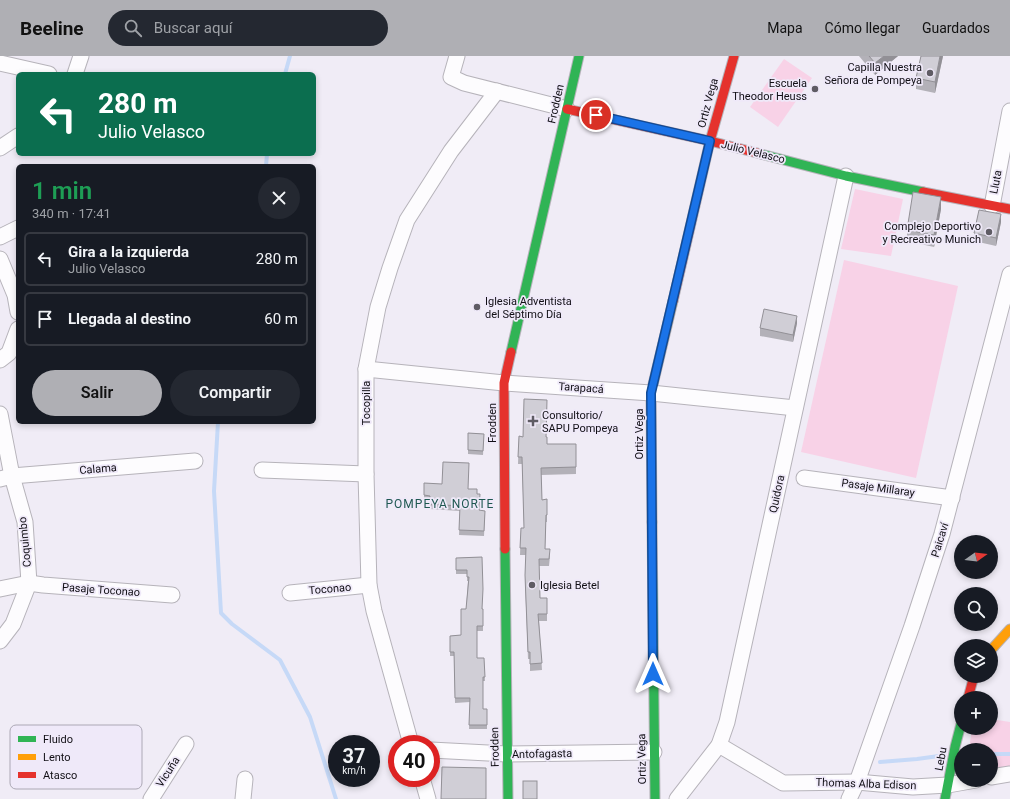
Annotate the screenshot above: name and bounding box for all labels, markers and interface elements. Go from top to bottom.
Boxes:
search box [108,10,388,46]
text: Beeline [20,17,84,40]
icon: search [122,17,144,39]
text: Buscar aquí [154,19,232,37]
text: Mapa [767,20,803,36]
text: Cómo llegar [825,20,900,36]
text: Guardados [922,20,990,36]
place label: Capilla Nuestra Señora de Pompeya [824,61,922,87]
marker: Capilla Nuestra Señora de Pompeya [925,68,935,78]
street label: Ortiz Vega [695,77,721,129]
place label: Escuela Theodor Heuss [732,77,807,103]
street label: Frodden [545,83,567,125]
marker: Escuela Theodor Heuss [810,84,820,94]
text: 280 m [98,87,177,120]
icon: left [32,88,84,140]
pin [579,98,613,132]
icon: arrive [585,104,607,126]
text: Julio Velasco [98,121,205,142]
street label: Julio Velasco [720,138,786,166]
street label: Lluta [987,169,1005,195]
text: 1 min [32,177,92,205]
button: close [258,177,300,219]
text: 340 m · 17:41 [32,206,111,221]
place label: Complejo Deportivo y Recreativo Munich [882,220,981,246]
marker: Complejo Deportivo y Recreativo Munich [984,227,994,237]
text: Gira a la izquierda [68,243,189,261]
icon: left [34,248,56,270]
text: 280 m [256,250,298,268]
text: Julio Velasco [68,261,145,276]
place label: Iglesia Adventista del Séptimo Día [485,295,572,321]
marker: Iglesia Adventista del Séptimo Día [472,302,482,312]
icon: arrive [34,308,56,330]
text: Llegada al destino [68,310,191,328]
text: 60 m [264,310,298,328]
button: Salir [32,370,162,416]
button: Compartir [170,370,300,416]
street label: Tarapacá [558,380,604,396]
street label: Tocopilla [360,381,373,425]
street label: Frodden [486,403,499,443]
place label: Consultorio/ SAPU Pompeya [542,409,618,435]
street label: Ortiz Vega [633,409,646,459]
marker: Consultorio/ SAPU Pompeya [527,415,539,427]
street label: Calama [79,461,117,477]
street label: Quidora [767,474,787,514]
street label: Pasaje Millaray [840,476,916,500]
district label: POMPEYA NORTE [386,497,494,511]
street label: Coquimbo [16,516,34,568]
street label: Paicaví [929,520,952,559]
north arrow [954,535,998,579]
map controls [954,535,998,787]
place label: Iglesia Betel [540,579,600,592]
marker: Iglesia Betel [527,580,537,590]
street label: Pasaje Toconao [62,581,140,599]
street label: Toconao [308,581,352,597]
button: search [954,587,998,631]
button: layers [954,639,998,683]
position arrow [632,653,674,695]
button: + [954,691,998,735]
legend [10,725,142,789]
street label: Frodden [488,727,502,767]
text: Fluido [43,733,73,746]
street label: Ortiz Vega [635,733,649,785]
speed limit sign: 40 [388,735,440,787]
button: − [954,743,998,787]
text: 37 [343,744,365,768]
street label: Lebu [932,746,950,772]
street label: Antofagasta [512,747,572,761]
text: Lento [43,751,71,764]
street label: Vicuña [153,754,183,790]
text: km/h [342,765,366,776]
text: Atasco [43,769,77,782]
street label: Thomas Alba Edison [815,776,917,792]

